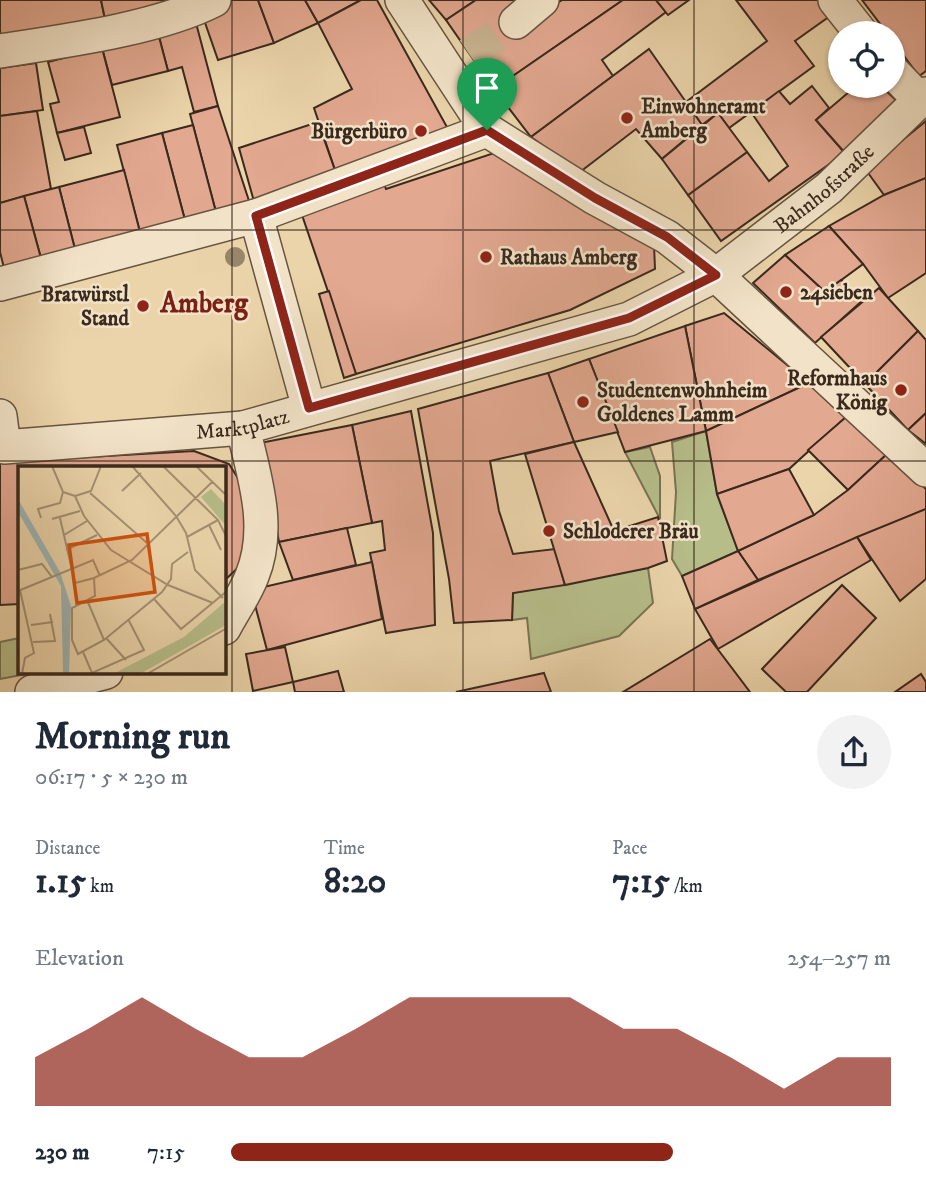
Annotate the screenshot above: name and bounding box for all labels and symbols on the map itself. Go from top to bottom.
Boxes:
pin [457,58,517,130]
place label: Einwohneramt Amberg [640,94,766,144]
marker: Einwohneramt Amberg [619,110,635,126]
place label: Bürgerbüro [311,119,407,145]
marker: Bürgerbüro [413,123,429,139]
street label: Bahnhofstraße [769,139,880,239]
place label: Rathaus Amberg [500,245,638,271]
marker: Rathaus Amberg [478,249,494,265]
place label: 24sieben [800,280,874,306]
place label: Bratwürstl Stand [41,282,130,332]
marker: 24sieben [778,284,794,300]
district label: Amberg [159,286,249,321]
marker: Bratwürstl Stand [135,298,151,314]
place label: Reformhaus König [787,366,888,416]
place label: Studentenwohnheim Goldenes Lamm [597,378,768,428]
marker: Reformhaus König [893,382,909,398]
marker: Studentenwohnheim Goldenes Lamm [575,394,591,410]
street label: Marktplatz [195,404,292,446]
inset map [18,466,226,674]
place label: Schloderer Bräu [563,519,699,545]
marker: Schloderer Bräu [541,523,557,539]

